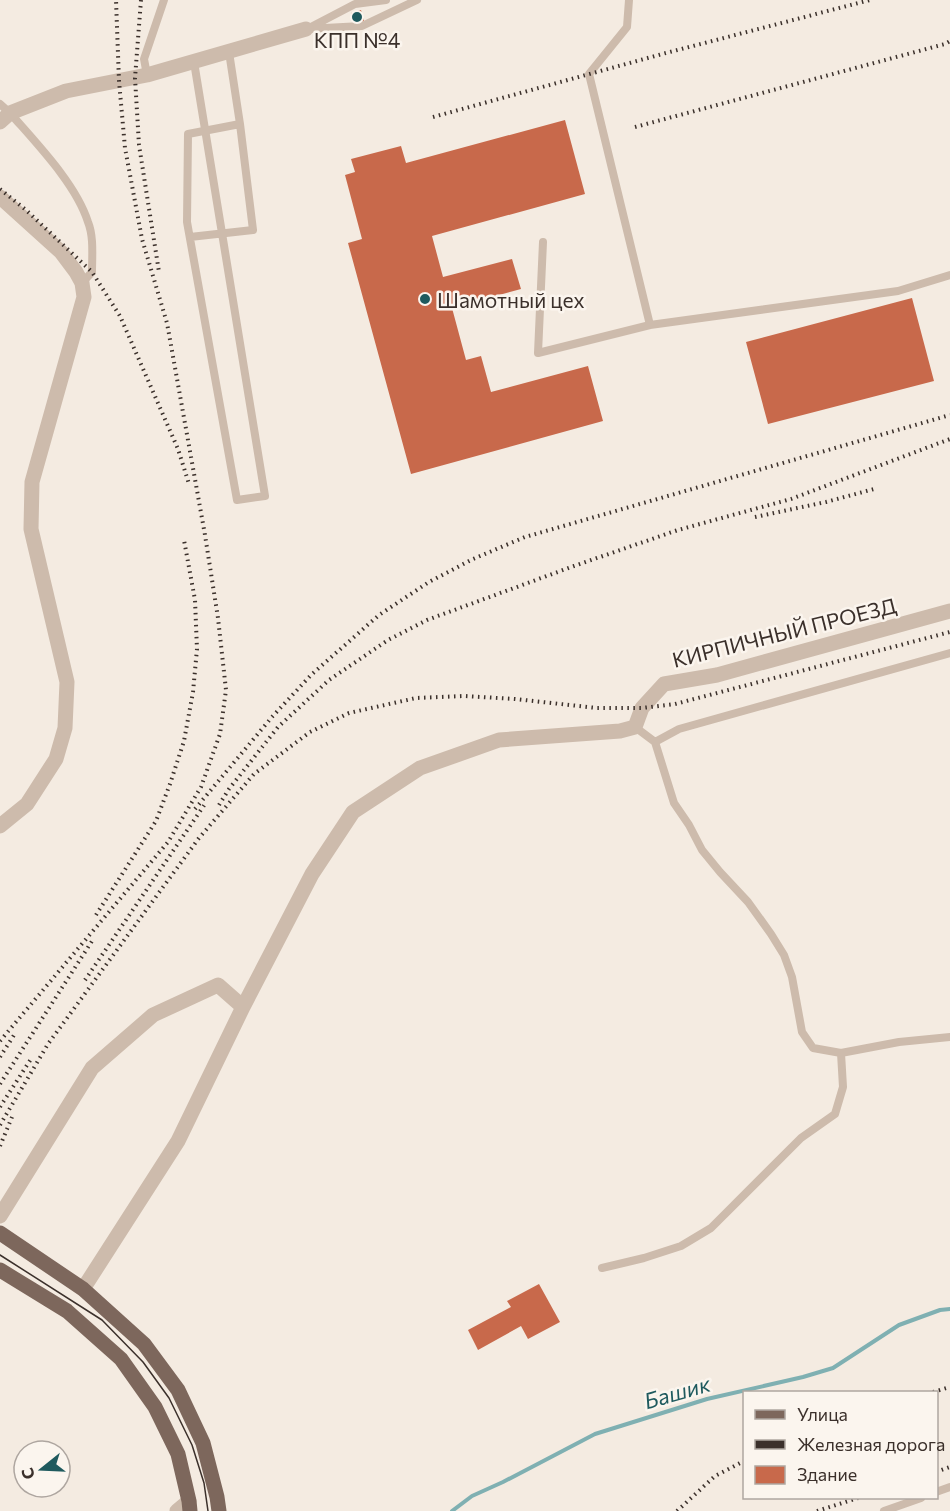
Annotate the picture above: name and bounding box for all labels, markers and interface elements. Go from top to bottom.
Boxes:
marker: КПП №4 [350,10,364,24]
place label: КПП №4 [314,27,401,52]
place label: Шамотный цех [437,287,585,312]
marker: Шамотный цех [418,292,432,306]
street label: КИРПИЧНЫЙ ПРОЕЗД [669,592,899,672]
water label: Башик [641,1369,715,1414]
legend [743,1391,938,1499]
text: Улица [797,1403,848,1425]
text: Железная дорога [797,1433,945,1455]
north arrow [12,1439,72,1499]
text: Здание [797,1463,857,1485]
text: С [17,1466,38,1482]

